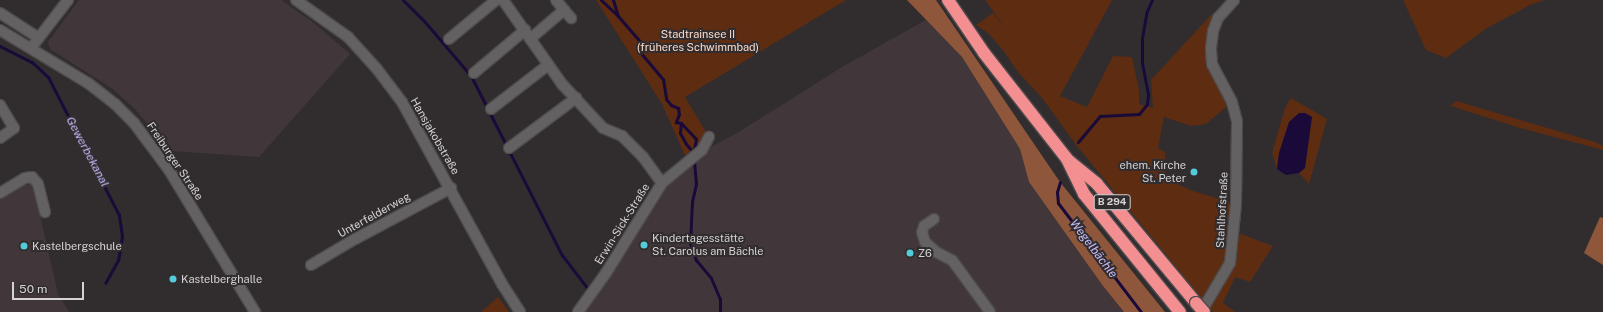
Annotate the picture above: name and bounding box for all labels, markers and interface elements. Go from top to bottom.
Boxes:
park label: Stadtrainsee II (früheres Schwimmbad) [637,28,759,54]
street label: Hansjakobstraße [408,95,462,177]
water label: Gewerbekanal [62,114,112,190]
street label: Freiburger Straße [144,120,206,202]
place label: ehem. Kirche St. Peter [1120,159,1186,185]
marker: ehem. Kirche St. Peter [1189,167,1199,177]
street label: Stahlhofstraße [1213,172,1231,248]
street label: Erwin-Sick-Straße [592,181,652,267]
street label: Unterfelderweg [335,190,413,240]
road number: B 294 [1093,194,1131,210]
water label: Wegelbächle [1066,217,1120,281]
place label: Kindertagesstätte St. Carolus am Bächle [652,232,764,258]
place label: Kastelbergschule [32,239,122,253]
marker: Kindertagesstätte St. Carolus am Bächle [639,240,649,250]
marker: Kastelbergschule [19,241,29,251]
place label: Z6 [918,246,932,260]
marker: Z6 [905,248,915,258]
place label: Kastelberghalle [181,272,262,286]
scale bar [14,274,86,300]
marker: Kastelberghalle [168,274,178,284]
text: 50 m [19,282,47,296]

